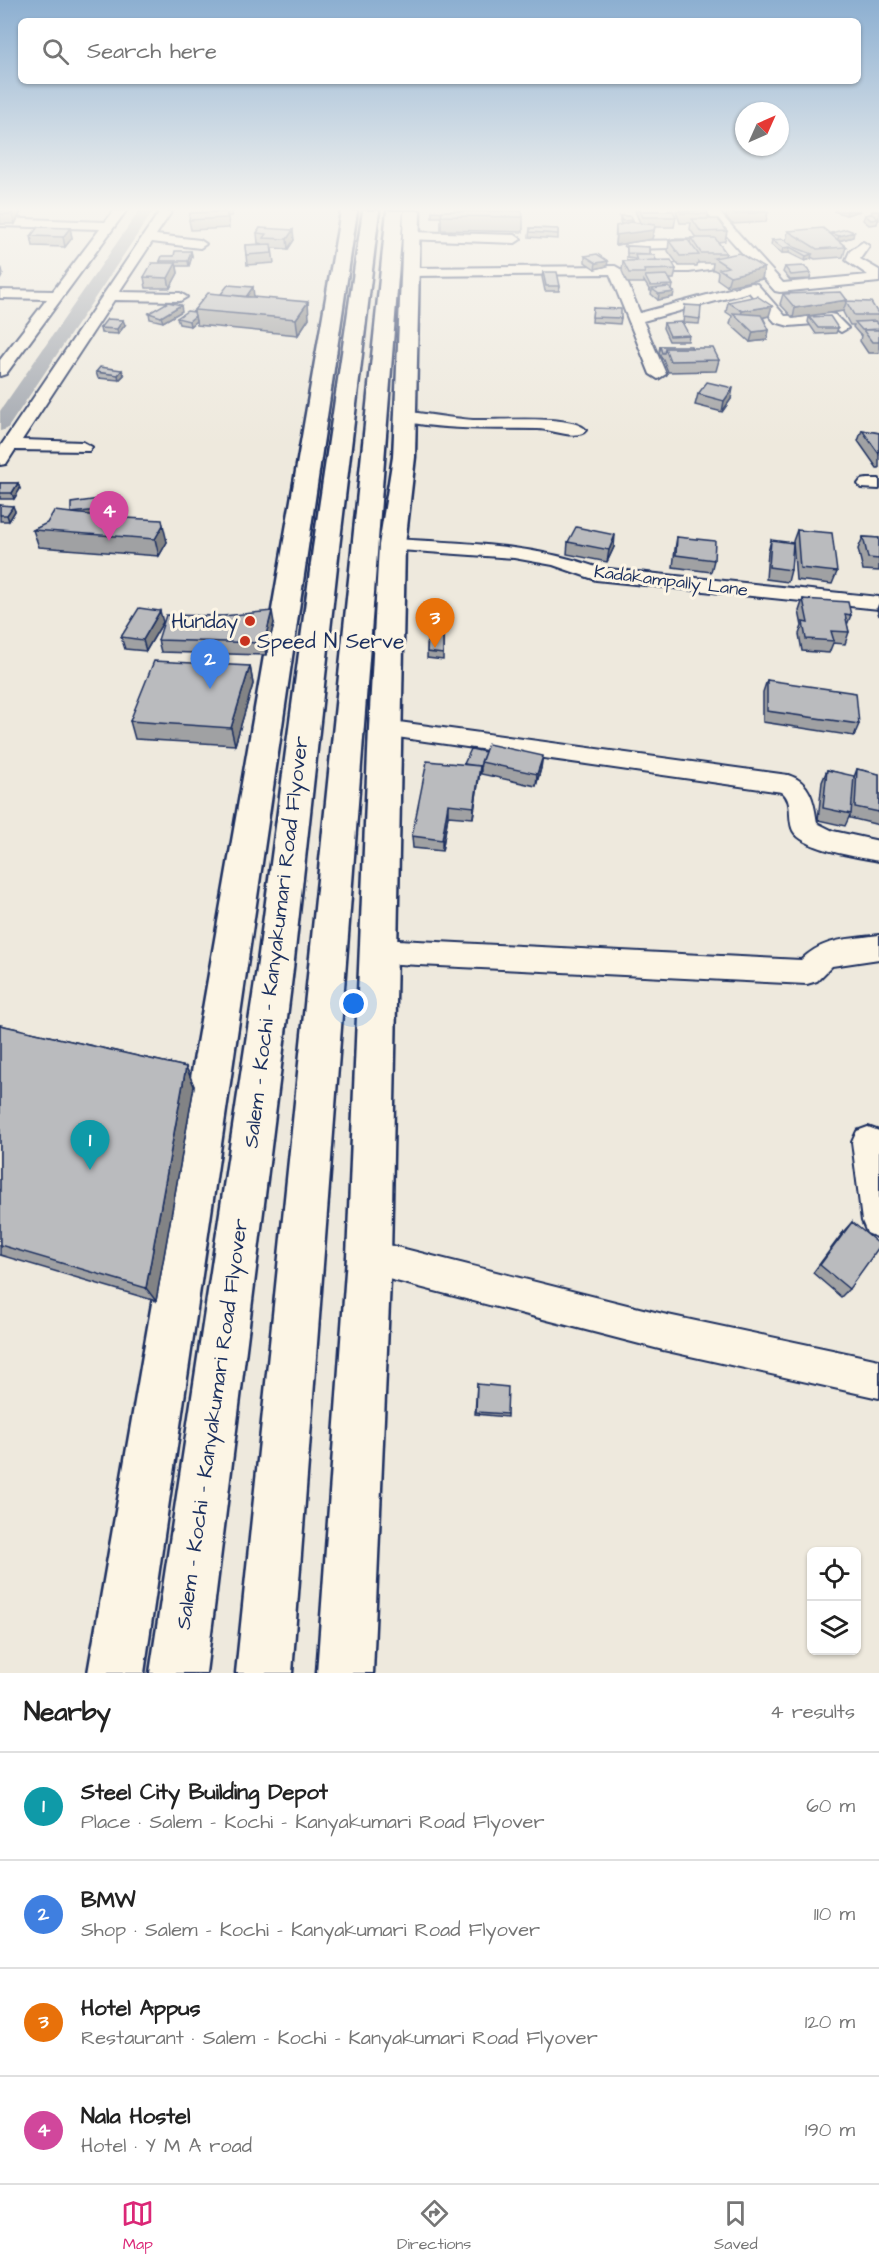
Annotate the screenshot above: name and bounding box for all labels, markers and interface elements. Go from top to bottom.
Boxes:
search box [18,18,861,84]
icon: search [39,35,72,68]
text: Search here [87,36,217,67]
north arrow [735,102,789,156]
pin: 4 [90,492,128,541]
street label: Kadakampally Lane [592,559,750,604]
pin: 3 [416,598,454,648]
place label: Hunday [171,607,238,638]
marker: Hunday [243,614,257,628]
place label: Speed N Serve [257,627,404,657]
marker: Speed N Serve [238,634,252,648]
pin: 2 [190,640,230,689]
street label: Salem - Kochi - Kanyakumari Road Flyover [236,734,318,1150]
your location [339,989,368,1018]
pin: 1 [70,1120,110,1170]
street label: Salem - Kochi - Kanyakumari Road Flyover [169,1216,257,1632]
map controls [807,1547,861,1655]
button: locate [807,1547,861,1601]
button: layers [807,1601,861,1655]
text: Nearby [24,1694,111,1730]
text: 4 results [770,1698,855,1726]
text: Steel City Building Depot [81,1777,328,1808]
text: 1 [42,1792,45,1820]
text: 60 m [806,1792,855,1820]
text: Place · Salem - Kochi - Kanyakumari Road Flyover [81,1808,544,1836]
text: BMW [81,1885,136,1916]
text: 2 [38,1900,49,1928]
text: 110 m [814,1900,855,1928]
text: Shop · Salem - Kochi - Kanyakumari Road Flyover [81,1916,540,1944]
text: Hotel Appus [81,1993,201,2024]
text: 3 [38,2008,49,2036]
text: 120 m [805,2008,855,2036]
text: Restaurant · Salem - Kochi - Kanyakumari Road Flyover [81,2024,598,2052]
text: Nala Hostel [81,2101,190,2132]
text: 4 [37,2116,50,2144]
text: 190 m [805,2116,855,2144]
text: Hotel · Y M A road [81,2132,252,2160]
tab: Map [121,2197,154,2255]
tab: Directions [397,2197,471,2255]
tab: Saved [714,2197,758,2255]

